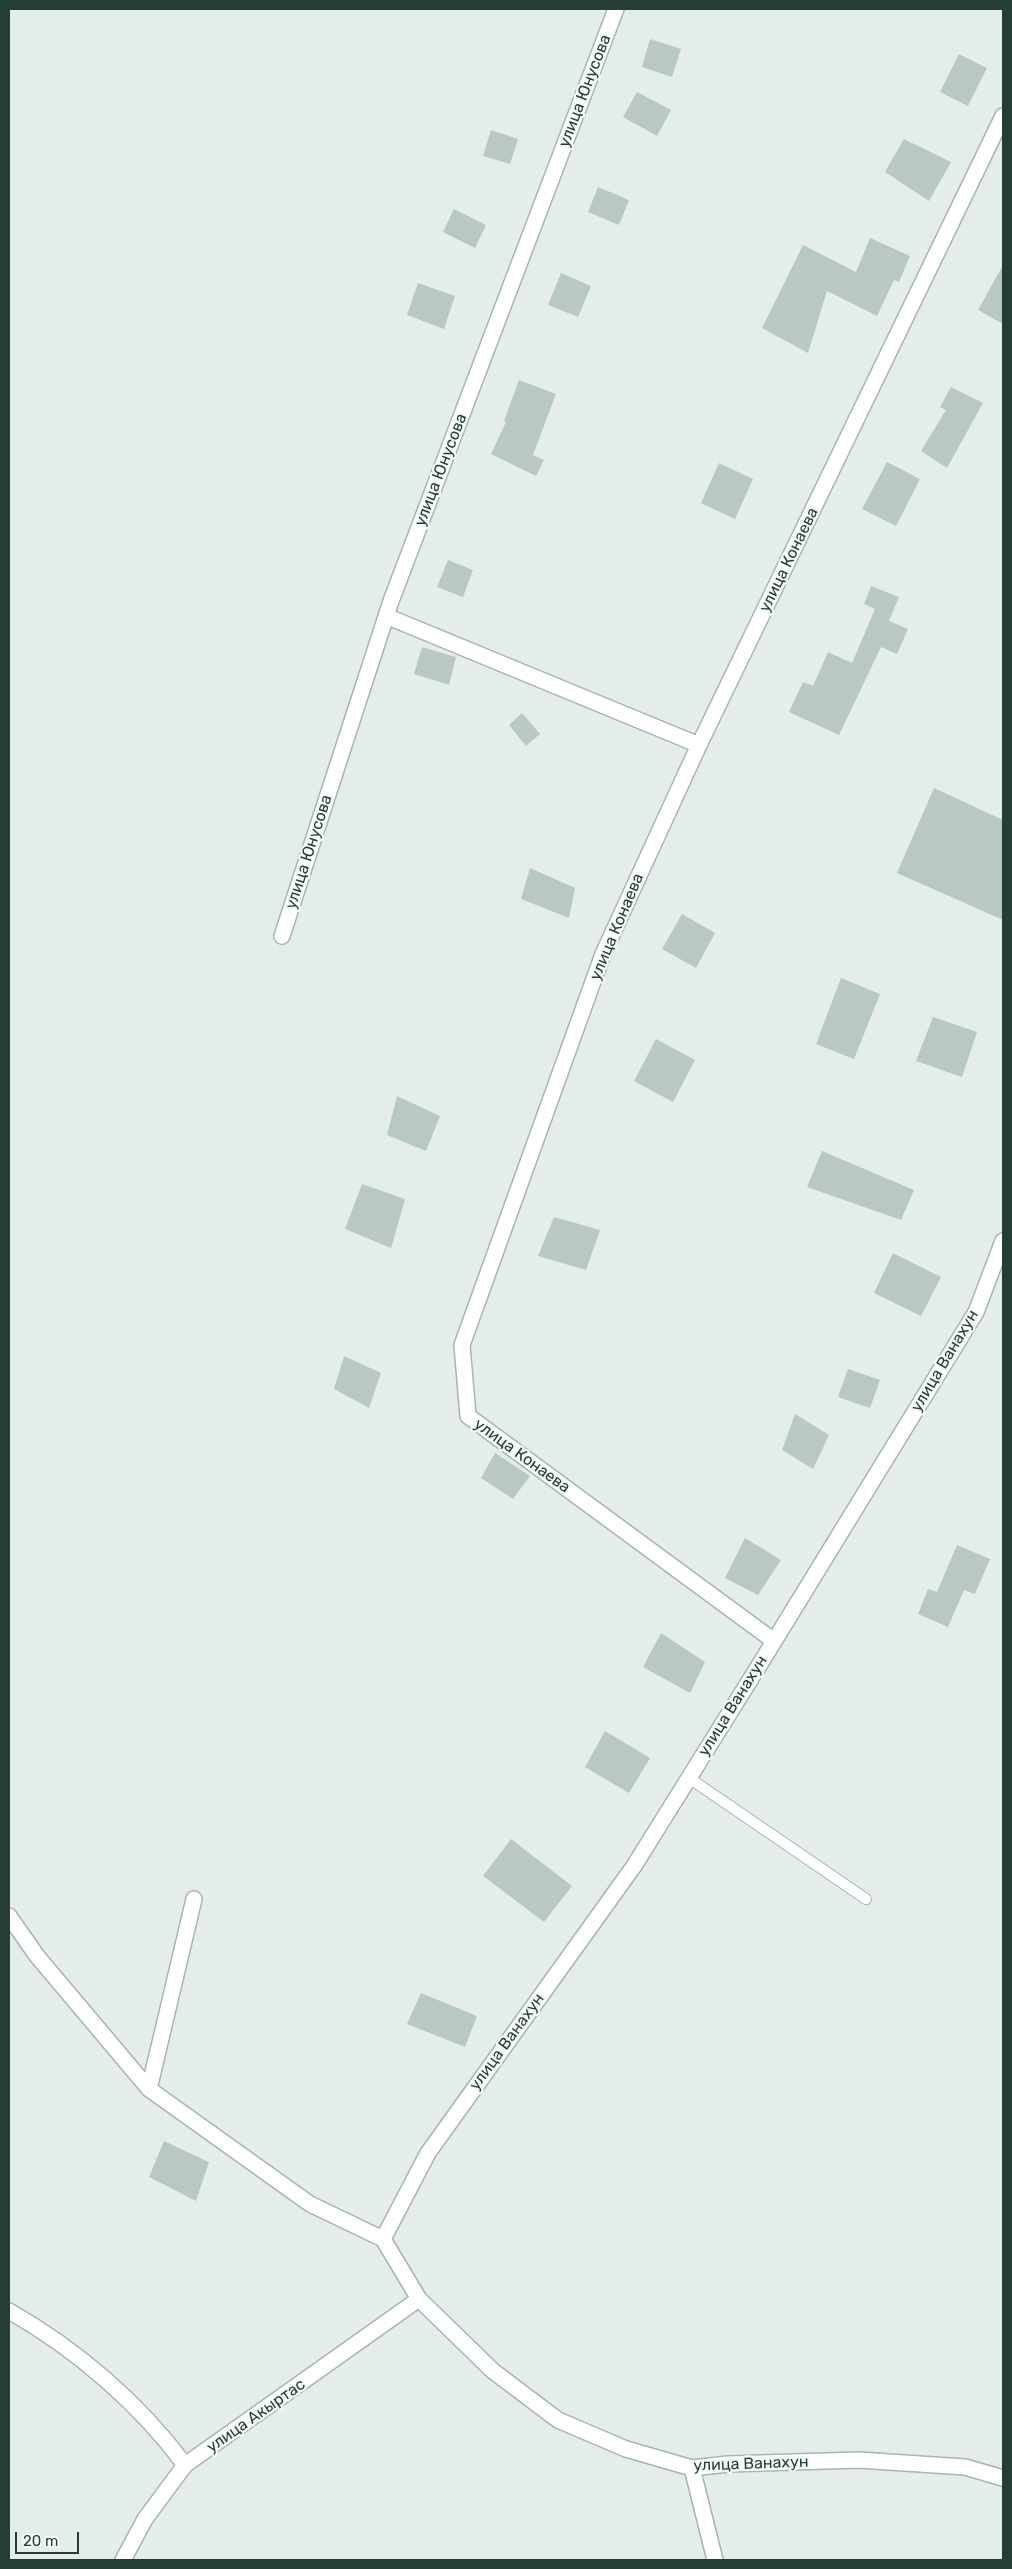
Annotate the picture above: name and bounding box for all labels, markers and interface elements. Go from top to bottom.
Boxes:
street label: улица Юнусова [555,32,615,150]
street label: улица Юнусова [411,411,471,529]
street label: улица Конаева [755,504,823,616]
street label: улица Юнусова [281,792,337,912]
street label: улица Конаева [586,871,648,983]
street label: улица Ванахун [907,1307,983,1415]
street label: улица Конаева [470,1415,574,1497]
street label: улица Ванахун [694,1652,772,1760]
street label: улица Ванахун [465,1990,549,2094]
street label: улица Акыртас [203,2375,309,2457]
street label: улица Ванахун [693,2452,809,2476]
scale bar [18,2522,81,2554]
text: 20 m [23,2532,58,2550]

